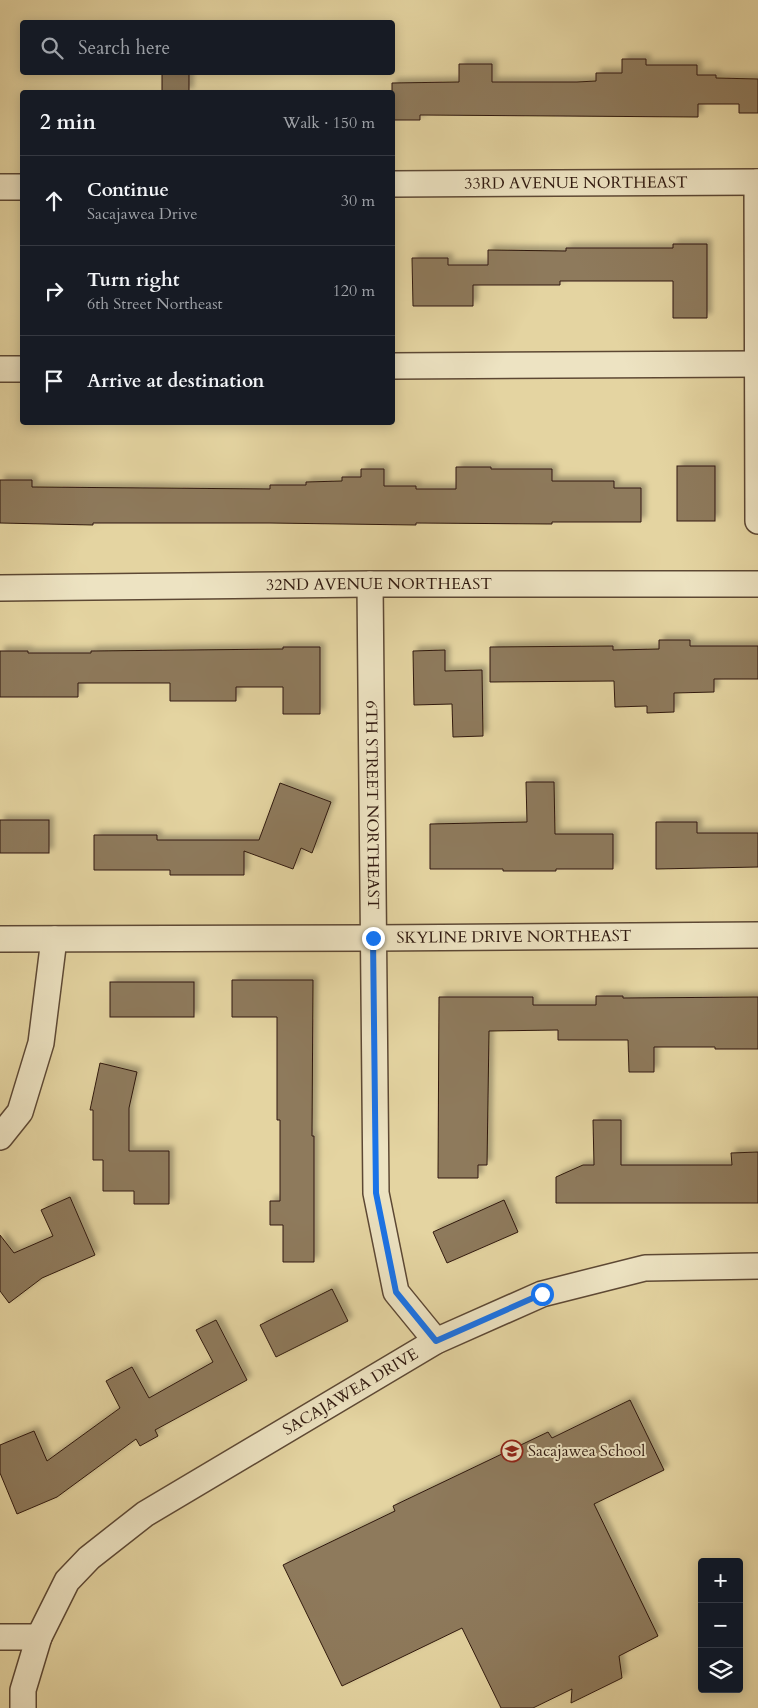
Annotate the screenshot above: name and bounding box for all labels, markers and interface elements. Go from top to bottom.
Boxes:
search box [20,20,395,75]
icon: search [38,34,66,62]
text: Search here [78,35,170,61]
text: 2 min [40,108,96,137]
text: Walk · 150 m [283,112,375,134]
street label: 33RD AVENUE NORTHEAST [464,171,688,195]
text: Continue [87,177,169,203]
icon: ahead [40,187,68,215]
text: 30 m [341,190,375,212]
text: Sacajawea Drive [87,203,198,225]
text: Turn right [87,267,179,293]
icon: right [40,277,68,305]
text: 120 m [333,280,375,302]
text: 6th Street Northeast [87,293,223,315]
icon: arrive [40,367,68,395]
text: Arrive at destination [87,368,264,394]
street label: 32ND AVENUE NORTHEAST [266,573,492,596]
street label: 6TH STREET NORTHEAST [360,700,384,910]
street label: SKYLINE DRIVE NORTHEAST [396,925,632,949]
route end [362,927,385,950]
route start [531,1283,554,1306]
street label: SACAJAWEA DRIVE [278,1343,422,1441]
school or university icon: Sacajawea School [500,1439,524,1463]
place label: Sacajawea School [528,1440,645,1462]
map controls [698,1558,743,1693]
button: + [698,1558,743,1603]
button: − [698,1603,743,1648]
button: layers [698,1648,743,1693]

